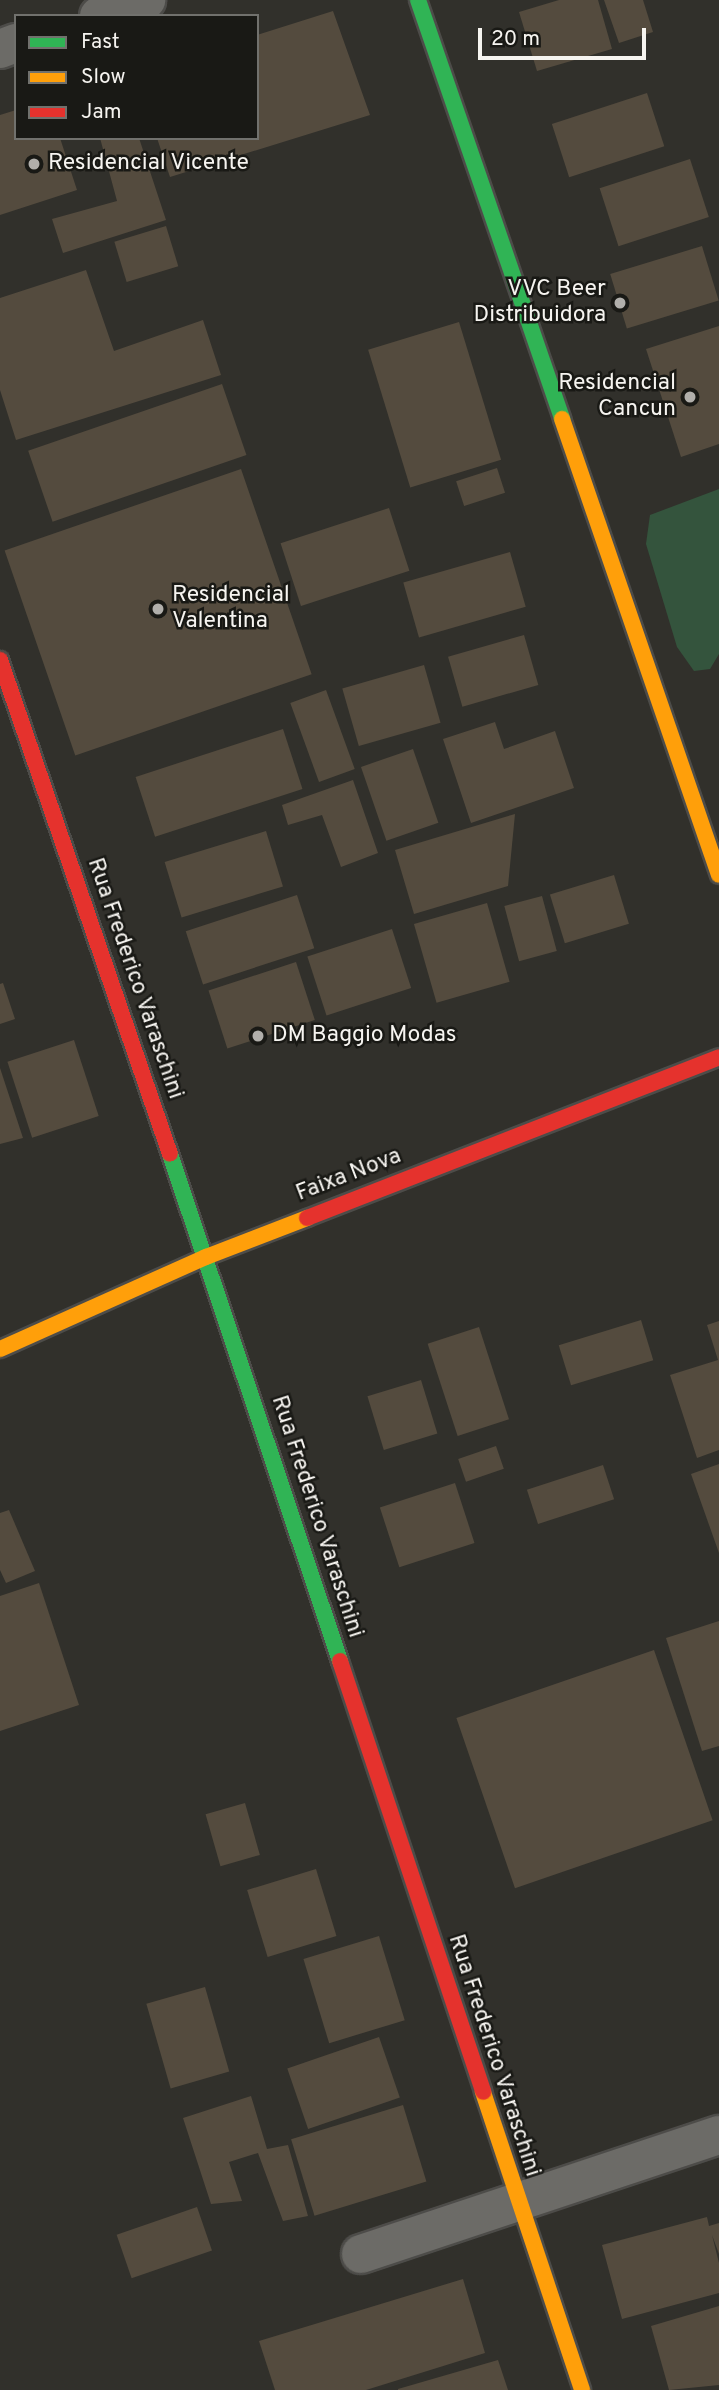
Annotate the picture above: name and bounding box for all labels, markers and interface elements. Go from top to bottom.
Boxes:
legend [14,14,259,140]
scale bar [481,14,649,58]
text: 20 m [491,26,540,53]
text: Fast [81,29,120,56]
text: Slow [81,64,126,91]
text: Jam [81,99,122,126]
place label: Residencial Vicente [48,150,250,178]
marker: Residencial Vicente [26,156,42,172]
place label: VVC Beer Distribuidora [474,276,606,330]
marker: VVC Beer Distribuidora [612,295,628,311]
place label: Residencial Cancun [558,370,676,424]
marker: Residencial Cancun [682,389,698,405]
place label: Residencial Valentina [172,582,290,636]
marker: Residencial Valentina [150,601,166,617]
street label: Rua Frederico Varaschini [80,854,188,1104]
place label: DM Baggio Modas [272,1022,457,1050]
marker: DM Baggio Modas [250,1028,266,1044]
street label: Faixa Nova [293,1143,405,1209]
street label: Rua Frederico Varaschini [264,1392,368,1642]
street label: Rua Frederico Varaschini [441,1931,545,2181]

